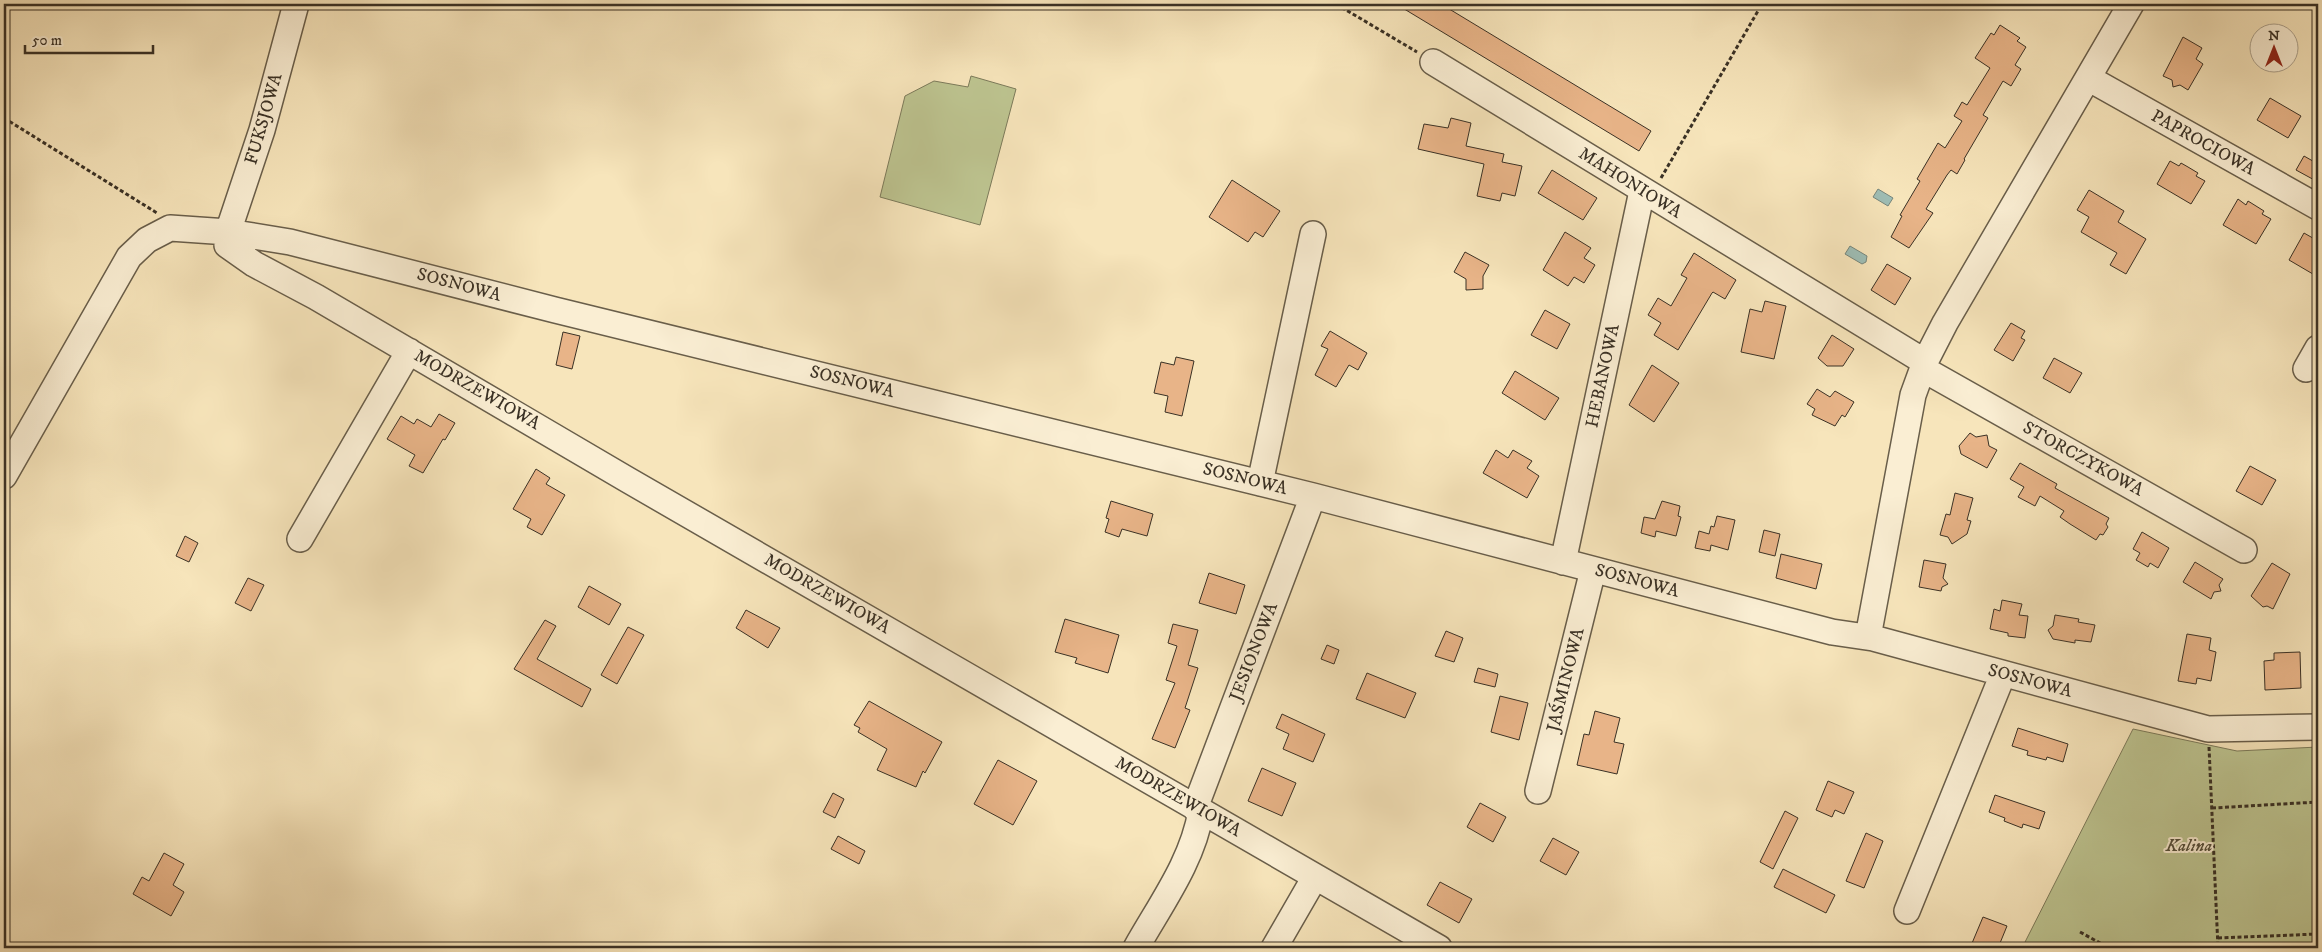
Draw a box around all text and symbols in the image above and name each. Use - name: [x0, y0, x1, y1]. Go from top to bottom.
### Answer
- scale bar: [25, 22, 152, 54]
- north arrow: [2250, 22, 2300, 72]
- text: N: [2268, 27, 2280, 45]
- text: 50 m: [32, 31, 62, 50]
- street label: FUKSJOWA: [240, 70, 288, 167]
- street label: PAPROCIOWA: [2147, 105, 2259, 181]
- street label: MAHONIOWA: [1574, 143, 1686, 224]
- street label: SOSNOWA: [415, 263, 504, 307]
- street label: HEBANOWA: [1581, 322, 1625, 430]
- street label: MODRZEWIOWA: [410, 345, 544, 435]
- street label: SOSNOWA: [808, 361, 897, 403]
- street label: STORCZYKOWA: [2019, 417, 2148, 502]
- street label: SOSNOWA: [1201, 458, 1290, 500]
- street label: MODRZEWIOWA: [760, 549, 894, 639]
- street label: SOSNOWA: [1593, 559, 1682, 603]
- street label: JESIONOWA: [1224, 599, 1283, 706]
- street label: JAŚMINOWA: [1541, 625, 1590, 736]
- street label: SOSNOWA: [1986, 659, 2075, 703]
- street label: MODRZEWIOWA: [1111, 752, 1245, 842]
- park label: Kalina: [2165, 835, 2212, 857]

